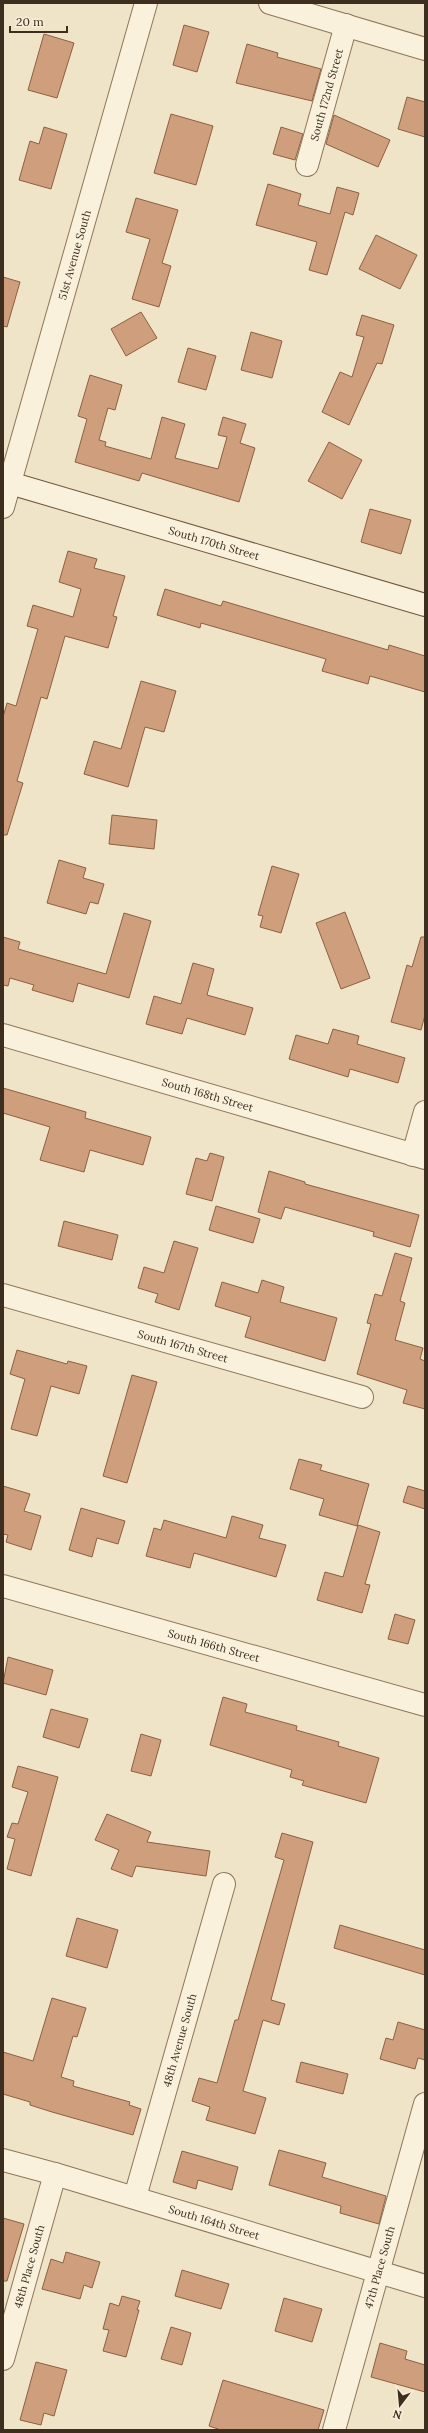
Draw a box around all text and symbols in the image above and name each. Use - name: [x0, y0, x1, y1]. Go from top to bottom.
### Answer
- scale bar: [10, 8, 67, 34]
- text: 20 m: [16, 14, 44, 29]
- street label: South 172nd Street: [307, 46, 346, 143]
- street label: 51st Avenue South: [55, 208, 94, 301]
- street label: South 170th Street: [167, 523, 262, 563]
- street label: South 168th Street: [160, 1075, 256, 1115]
- street label: South 167th Street: [136, 1327, 230, 1366]
- street label: South 166th Street: [166, 1626, 262, 1665]
- street label: 48th Avenue South: [160, 1992, 200, 2088]
- street label: South 164th Street: [167, 2202, 262, 2243]
- street label: 48th Place South: [11, 2223, 47, 2310]
- street label: 47th Place South: [361, 2224, 398, 2310]
- north arrow: [380, 2385, 420, 2425]
- text: N: [391, 2407, 403, 2423]

